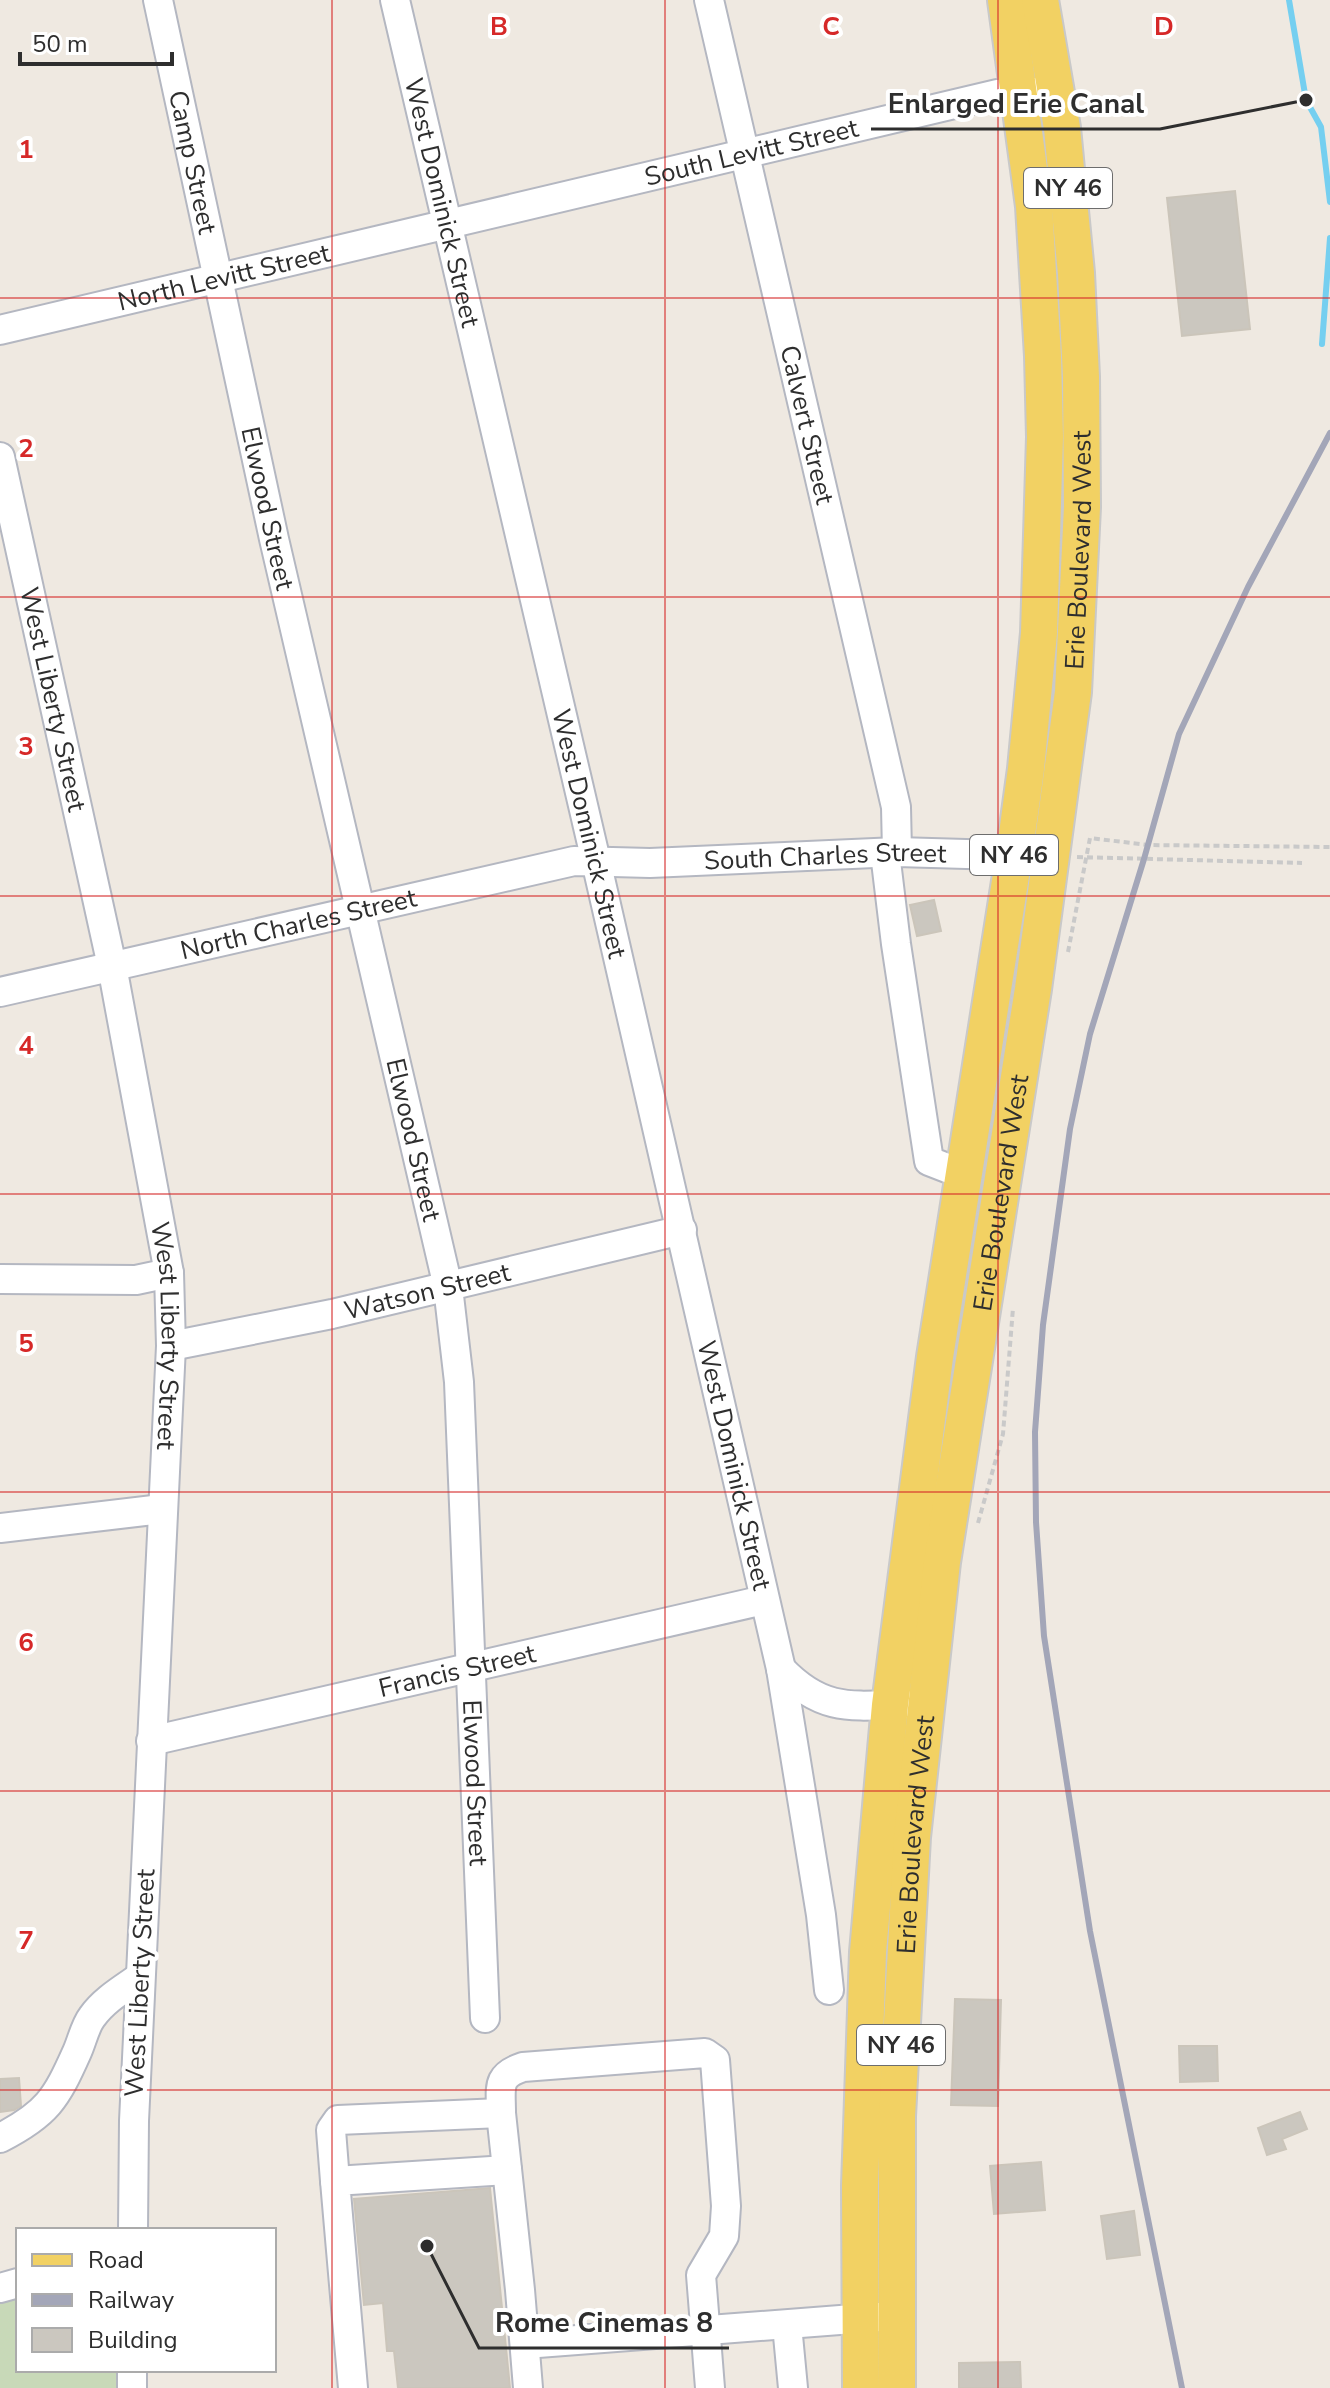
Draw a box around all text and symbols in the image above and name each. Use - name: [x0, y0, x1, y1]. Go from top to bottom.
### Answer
- text: B: [490, 9, 508, 44]
- text: C: [822, 9, 840, 44]
- text: D: [1154, 9, 1174, 44]
- scale bar: [20, 16, 172, 66]
- text: 50 m: [32, 28, 88, 60]
- street label: West Dominick Street: [396, 75, 488, 331]
- callout: Enlarged Erie Canal: [871, 77, 1160, 129]
- text: Enlarged Erie Canal: [888, 85, 1144, 123]
- street label: Camp Street: [160, 87, 226, 238]
- street label: South Levitt Street: [641, 110, 862, 194]
- text: 1: [18, 132, 34, 167]
- road number: NY 46: [1024, 168, 1112, 208]
- street label: North Levitt Street: [114, 235, 334, 319]
- street label: Calvert Street: [772, 342, 843, 509]
- street label: Elwood Street: [233, 424, 303, 594]
- street label: Erie Boulevard West: [1057, 429, 1100, 670]
- text: 2: [18, 431, 34, 466]
- street label: West Liberty Street: [12, 584, 95, 816]
- street label: West Dominick Street: [544, 706, 635, 963]
- text: 3: [18, 729, 34, 764]
- street label: South Charles Street: [703, 834, 948, 878]
- road number: NY 46: [970, 835, 1058, 875]
- street label: North Charles Street: [177, 880, 421, 968]
- text: 4: [18, 1028, 34, 1063]
- street label: Elwood Street: [378, 1055, 450, 1225]
- street label: Erie Boulevard West: [965, 1071, 1037, 1314]
- street label: West Liberty Street: [142, 1219, 189, 1451]
- street label: Watson Street: [341, 1254, 515, 1328]
- text: 5: [18, 1326, 34, 1361]
- street label: West Dominick Street: [689, 1337, 780, 1594]
- text: 6: [18, 1625, 34, 1660]
- street label: Francis Street: [375, 1635, 540, 1706]
- street label: Elwood Street: [455, 1699, 496, 1867]
- street label: Erie Boulevard West: [888, 1713, 943, 1955]
- street label: West Liberty Street: [117, 1867, 164, 2098]
- text: 7: [18, 1923, 34, 1958]
- road number: NY 46: [857, 2025, 945, 2065]
- legend: [16, 2228, 276, 2372]
- text: Road: [88, 2244, 144, 2276]
- text: Railway: [88, 2284, 175, 2316]
- callout: Rome Cinemas 8: [479, 2296, 729, 2348]
- text: Rome Cinemas 8: [495, 2304, 713, 2342]
- text: Building: [88, 2324, 178, 2356]

